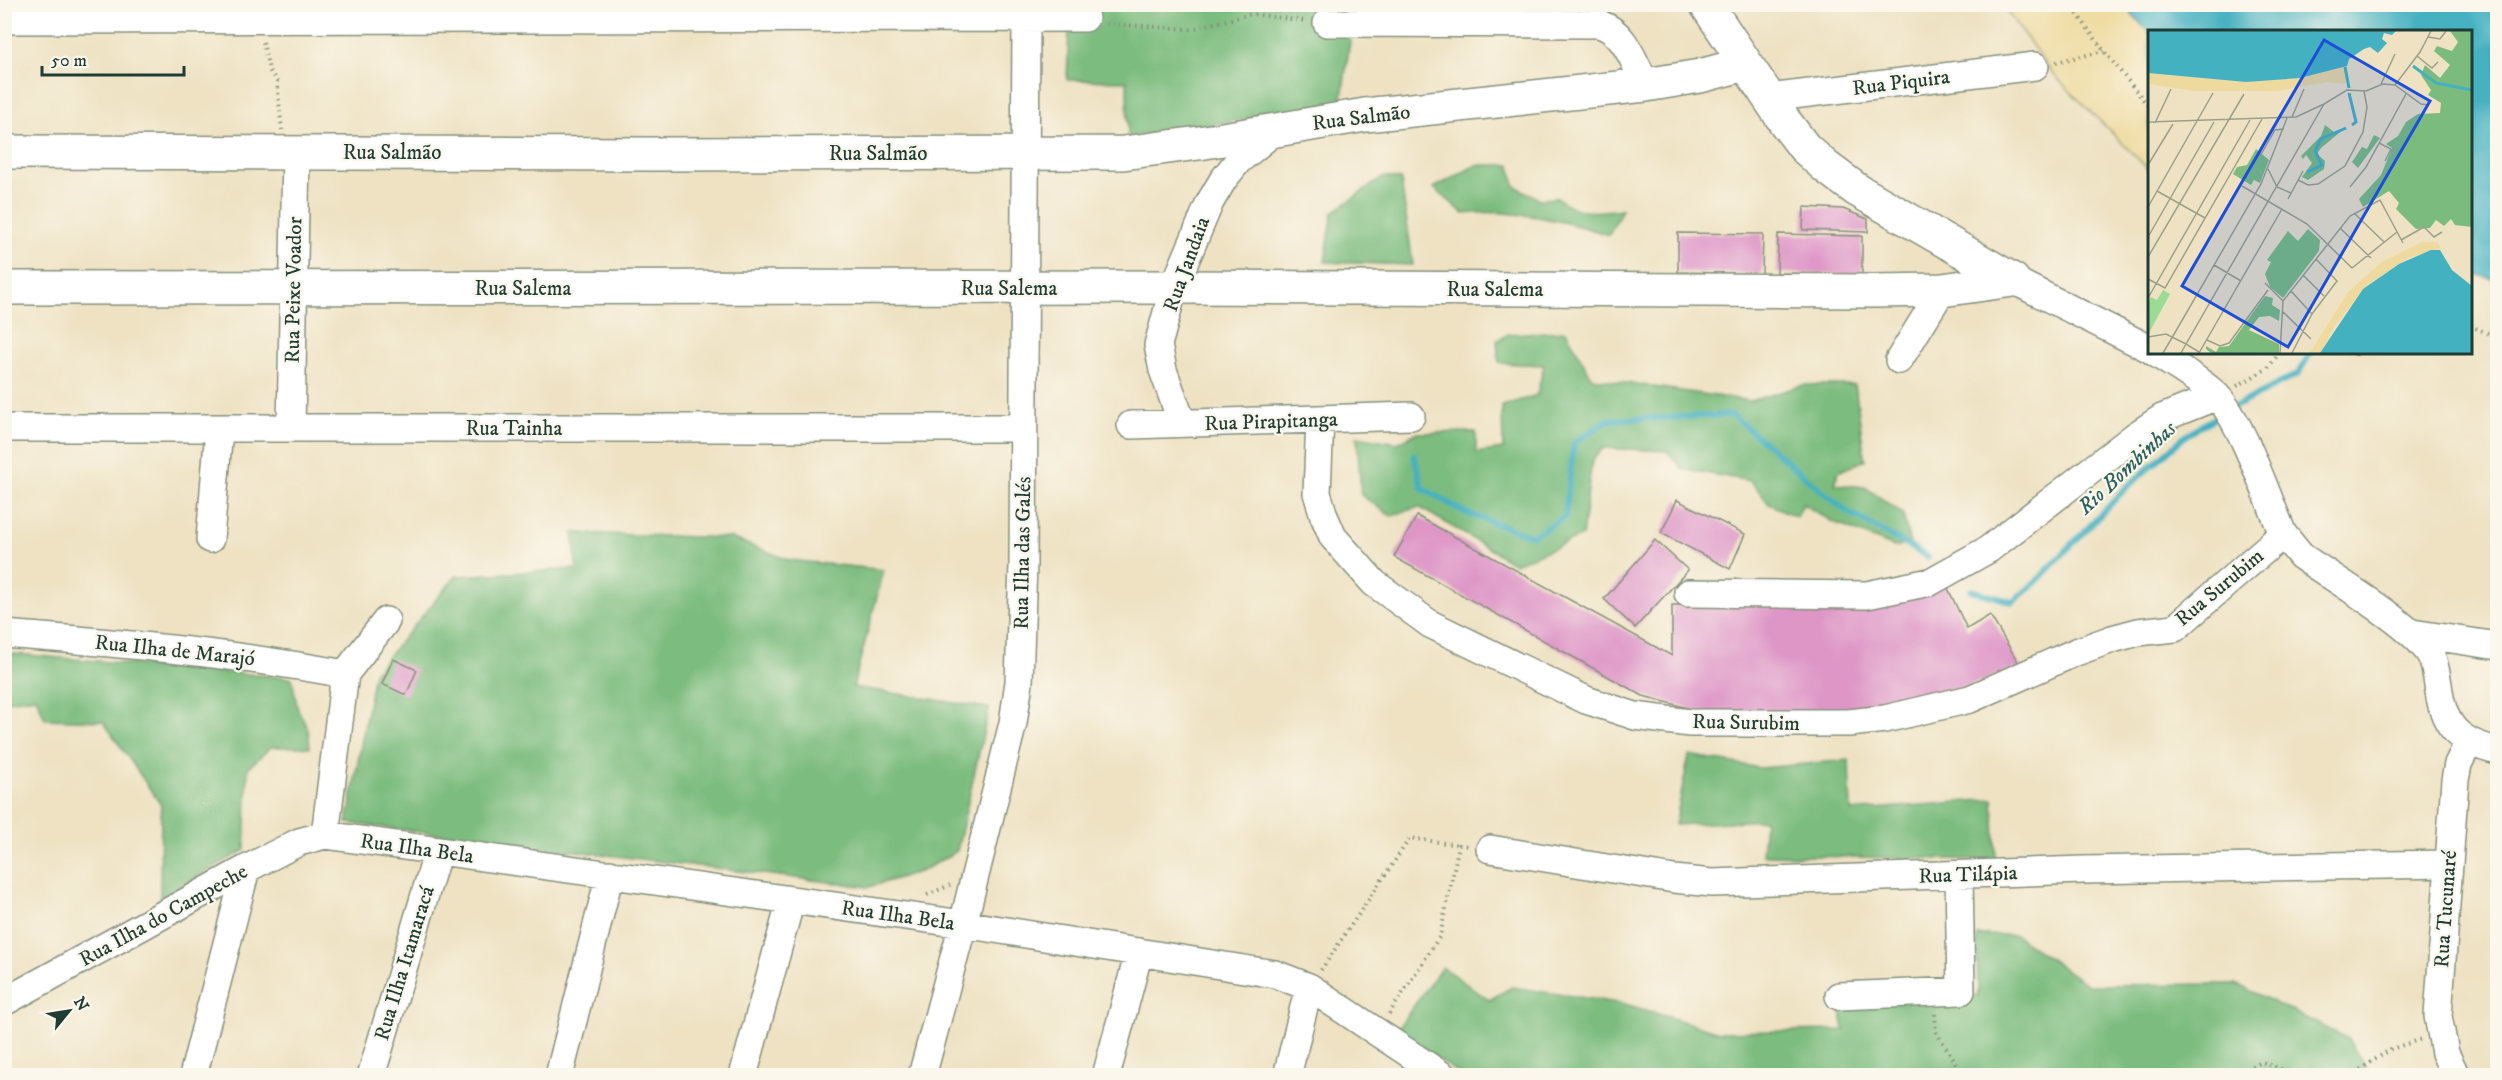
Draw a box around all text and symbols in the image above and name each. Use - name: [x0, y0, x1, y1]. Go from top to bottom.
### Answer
- inset map: [2148, 30, 2472, 354]
- scale bar: [42, 39, 184, 77]
- text: 50 m: [51, 50, 87, 72]
- street label: Rua Piquira: [1851, 64, 1951, 102]
- street label: Rua Salmão: [1311, 99, 1412, 137]
- street label: Rua Salmão: [343, 140, 441, 166]
- street label: Rua Salmão: [829, 141, 927, 167]
- street label: Rua Jandaia: [1158, 213, 1216, 315]
- street label: Rua Peixe Voador: [280, 216, 308, 364]
- street label: Rua Salema: [474, 276, 572, 302]
- street label: Rua Salema: [960, 276, 1058, 302]
- street label: Rua Salema: [1446, 277, 1544, 303]
- street label: Rua Pirapitanga: [1204, 407, 1338, 437]
- water label: Rio Bombinhas: [2071, 415, 2183, 521]
- street label: Rua Tainha: [466, 416, 562, 442]
- street label: Rua Ilha das Galés: [1009, 476, 1037, 630]
- street label: Rua Surubim: [2170, 543, 2269, 632]
- street label: Rua Ilha de Marajó: [94, 630, 256, 672]
- street label: Rua Surubim: [1692, 709, 1800, 737]
- street label: Rua Ilha Bela: [359, 828, 475, 870]
- street label: Rua Tucunaré: [2429, 849, 2463, 969]
- street label: Rua Ilha do Campeche: [75, 859, 253, 973]
- street label: Rua Tilápia: [1918, 860, 2018, 890]
- street label: Rua Ilha Itamaracá: [369, 883, 441, 1044]
- street label: Rua Ilha Bela: [840, 895, 956, 937]
- north arrow: [39, 981, 99, 1041]
- text: N: [69, 993, 93, 1015]

